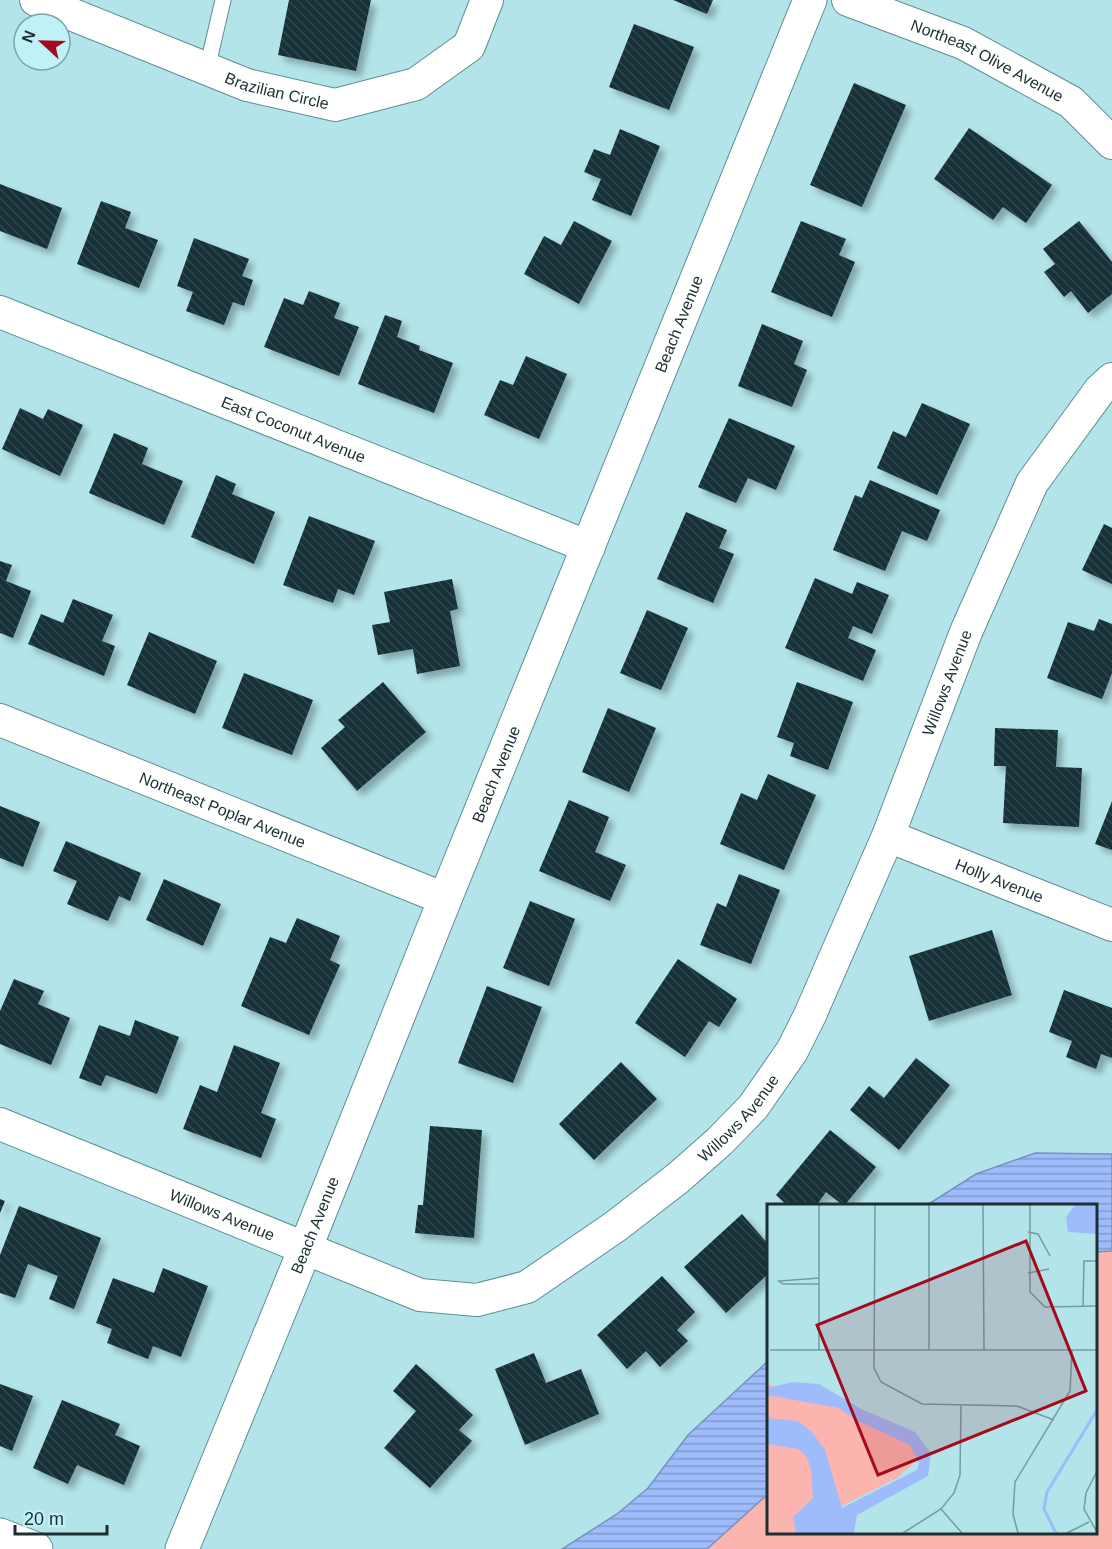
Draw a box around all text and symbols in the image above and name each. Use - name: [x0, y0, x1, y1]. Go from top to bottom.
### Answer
- north arrow: [12, 12, 72, 72]
- street label: Northeast Olive Avenue: [909, 16, 1066, 105]
- text: N: [19, 28, 39, 45]
- street label: Brazilian Circle: [223, 69, 331, 112]
- street label: Beach Avenue: [651, 273, 706, 375]
- street label: East Coconut Avenue: [219, 393, 368, 466]
- street label: Willows Avenue: [919, 627, 975, 738]
- street label: Beach Avenue: [468, 723, 523, 825]
- street label: Northeast Poplar Avenue: [137, 769, 308, 851]
- street label: Holly Avenue: [953, 855, 1046, 905]
- street label: Willows Avenue: [694, 1071, 782, 1165]
- street label: Beach Avenue: [287, 1174, 342, 1276]
- street label: Willows Avenue: [167, 1186, 277, 1243]
- inset map: [767, 1204, 1097, 1534]
- scale bar: [15, 1498, 106, 1536]
- text: 20 m: [24, 1509, 64, 1529]

